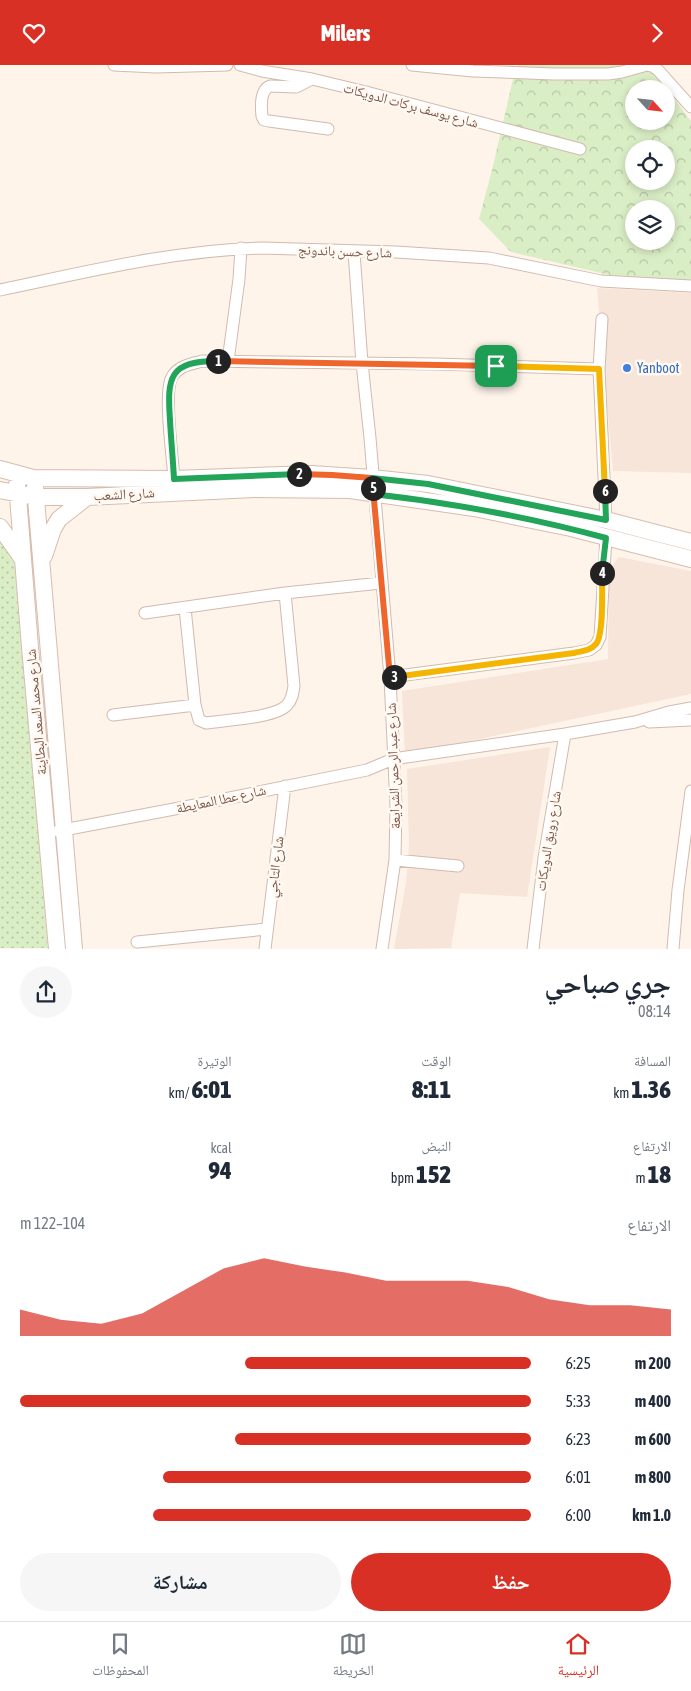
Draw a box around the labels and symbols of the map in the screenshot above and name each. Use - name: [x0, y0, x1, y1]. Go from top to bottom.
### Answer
- street label: شارع يوسف بركات الدويكات: [341, 79, 480, 133]
- north arrow: [625, 80, 675, 130]
- street label: شارع حسن باندونج: [297, 241, 392, 263]
- pin: [475, 345, 517, 387]
- pin: 1: [206, 349, 230, 373]
- place label: Yanboot: [637, 360, 680, 376]
- marker: Yanboot: [621, 362, 633, 374]
- pin: 2: [286, 461, 312, 487]
- pin: 5: [360, 475, 386, 501]
- pin: 6: [592, 479, 618, 503]
- street label: شارع الشعب: [93, 484, 155, 506]
- pin: 4: [590, 561, 614, 585]
- street label: شارع محمد السعد البطاينة: [23, 648, 51, 776]
- pin: 3: [382, 665, 406, 689]
- street label: شارع عبد الرحمن الشرايعة: [383, 702, 405, 829]
- street label: شارع عطا المعايطة: [175, 782, 268, 818]
- street label: شارع رويق الدويكات: [532, 790, 566, 893]
- street label: شارع التاجي: [263, 835, 290, 899]

